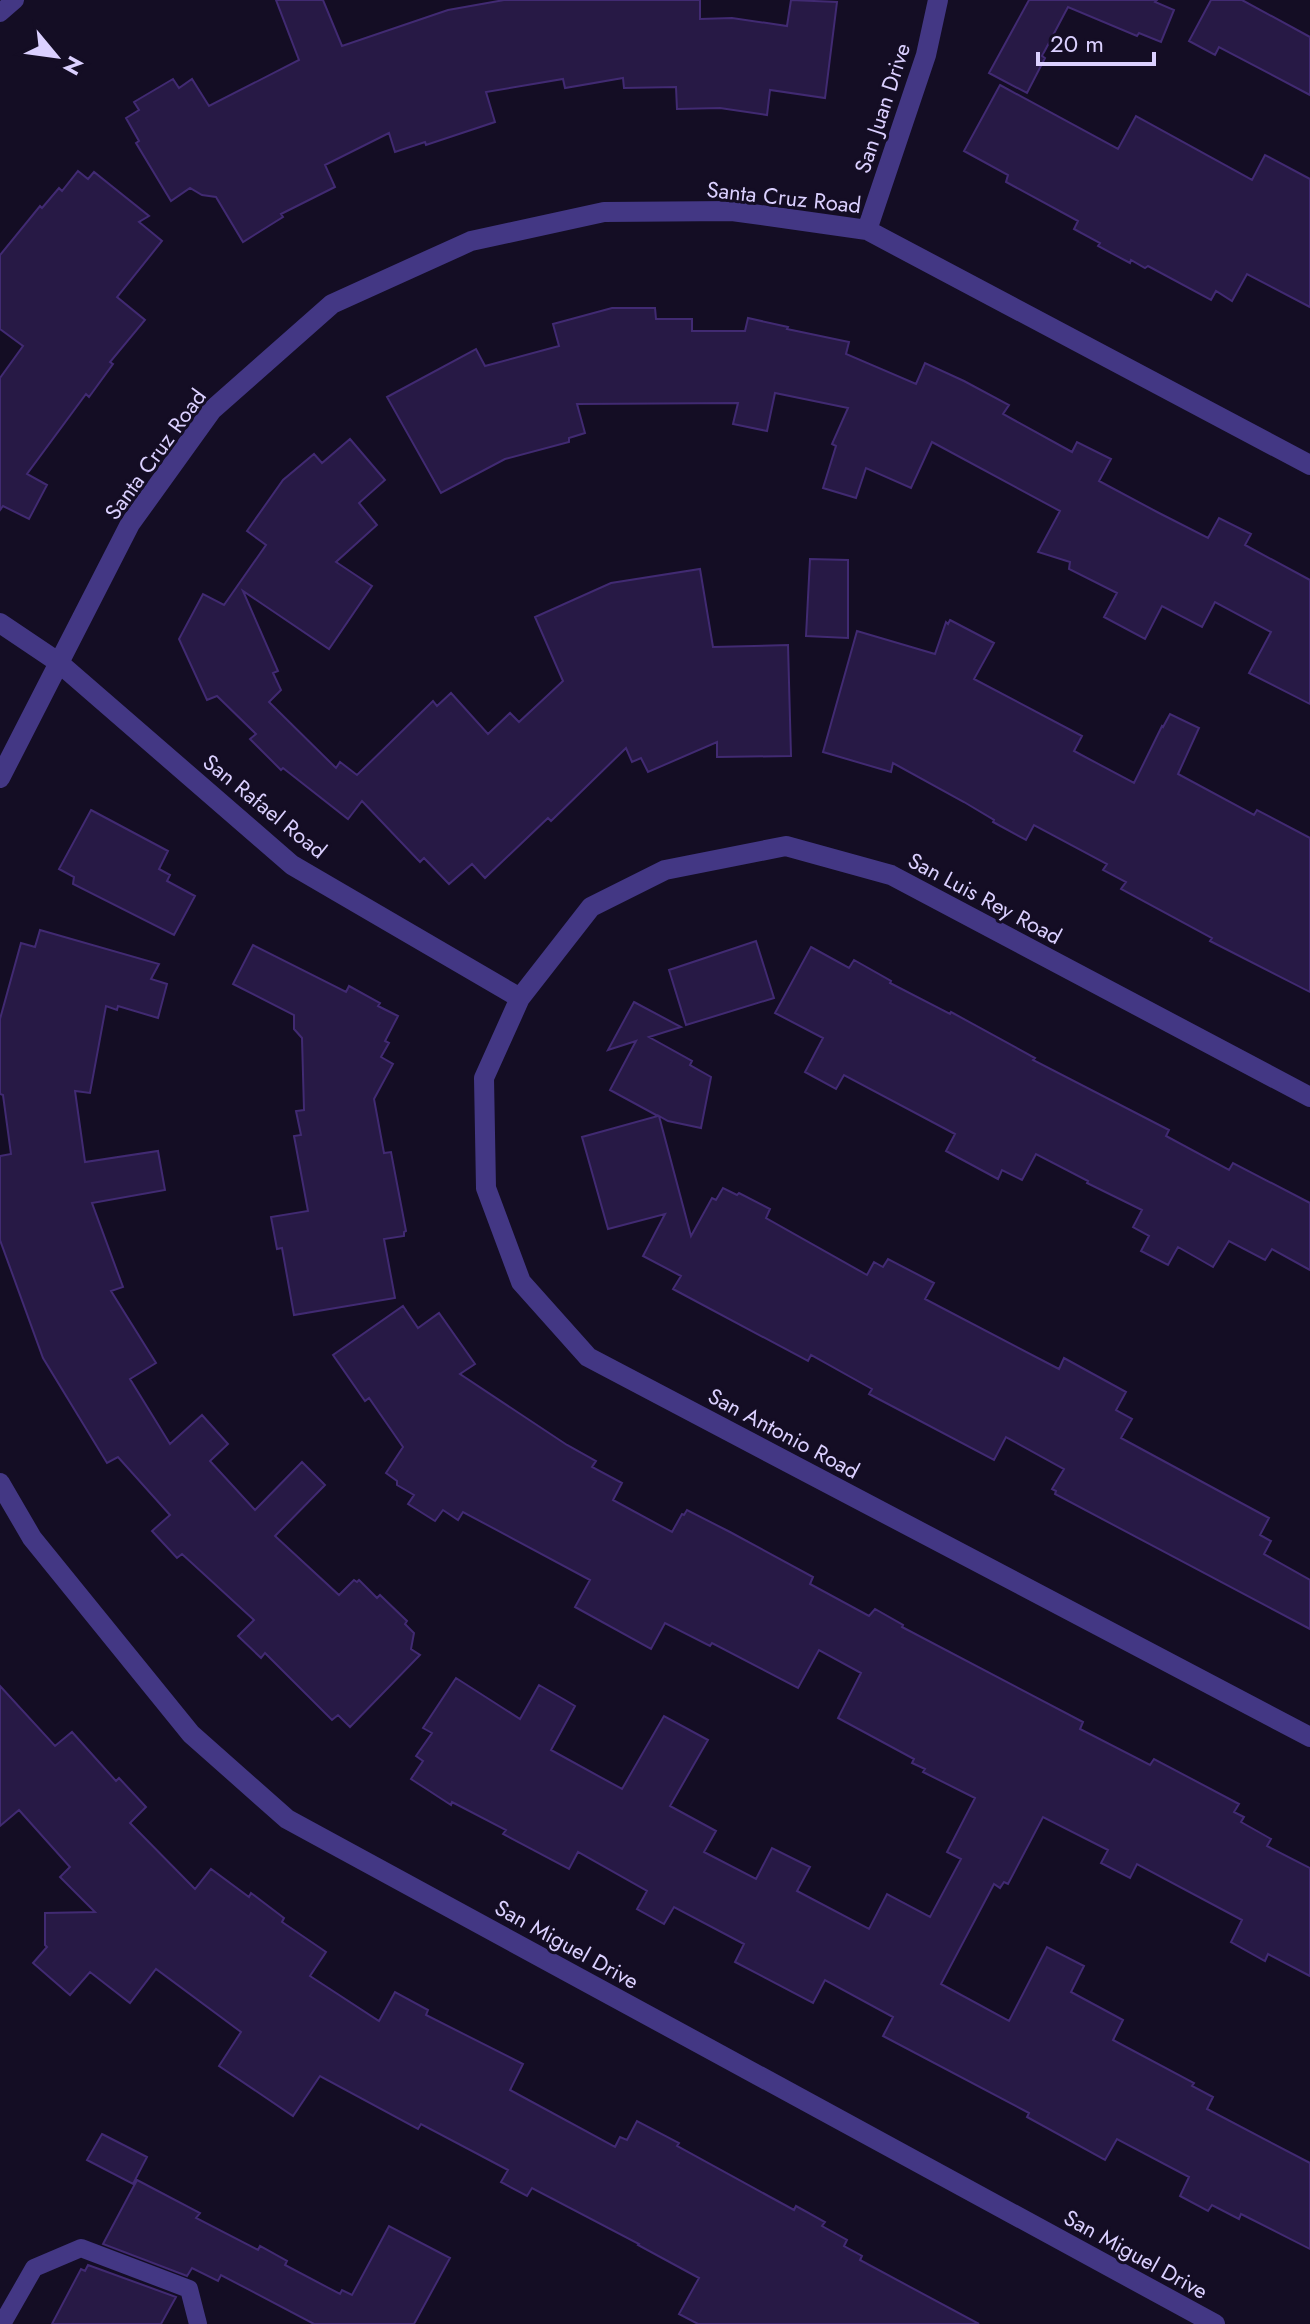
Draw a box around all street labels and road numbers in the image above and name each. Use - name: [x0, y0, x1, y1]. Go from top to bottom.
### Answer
- street label: San Juan Drive: [846, 39, 918, 177]
- street label: Santa Cruz Road: [705, 173, 863, 221]
- street label: Santa Cruz Road: [97, 382, 213, 526]
- street label: San Rafael Road: [196, 746, 334, 866]
- street label: San Luis Rey Road: [902, 844, 1068, 952]
- street label: San Antonio Road: [703, 1380, 865, 1486]
- street label: San Miguel Drive: [489, 1891, 645, 1997]
- street label: San Miguel Drive: [1058, 2201, 1214, 2307]

